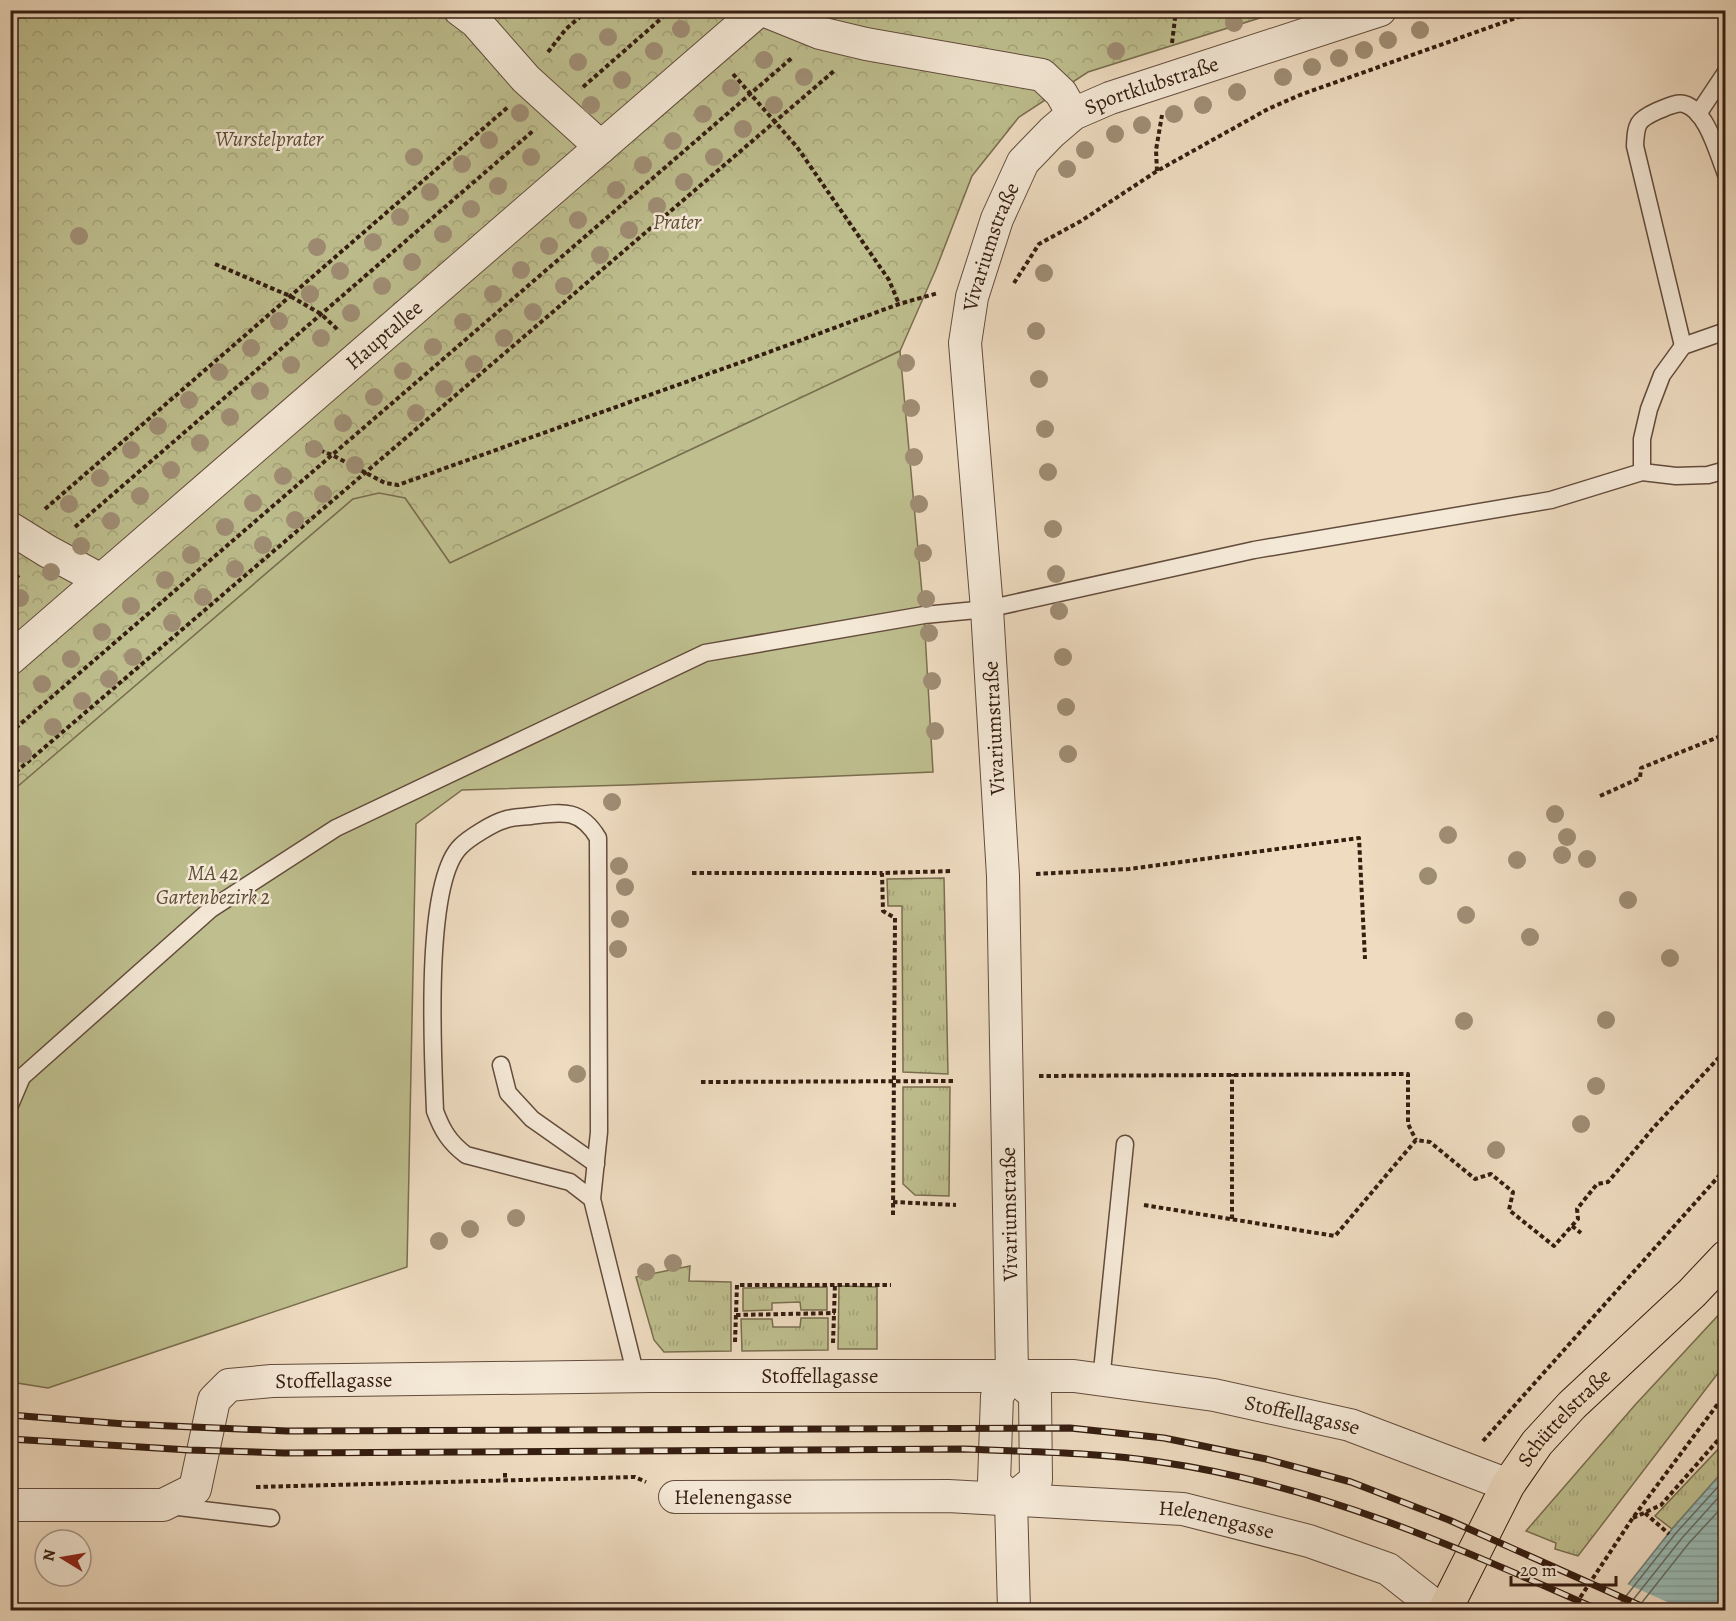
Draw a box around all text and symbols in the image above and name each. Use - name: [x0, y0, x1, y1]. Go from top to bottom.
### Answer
- street label: Sportklubstraße: [1080, 50, 1222, 121]
- park label: Wurstelprater: [215, 125, 324, 153]
- street label: Vivariumstraße: [956, 178, 1026, 314]
- park label: Prater: [653, 208, 702, 236]
- street label: Hauptallee: [340, 294, 429, 376]
- street label: Vivariumstraße: [977, 660, 1012, 797]
- park label: MA 42 Gartenbezirk 2: [156, 859, 270, 911]
- street label: Vivariumstraße: [994, 1147, 1024, 1282]
- street label: Stoffellagasse: [761, 1362, 878, 1390]
- street label: Schüttelstraße: [1511, 1362, 1617, 1472]
- street label: Stoffellagasse: [275, 1365, 393, 1395]
- street label: Stoffellagasse: [1242, 1388, 1364, 1442]
- street label: Helenengasse: [674, 1483, 792, 1511]
- street label: Helenengasse: [1158, 1494, 1277, 1546]
- north arrow: [33, 1528, 93, 1588]
- text: N: [37, 1547, 61, 1563]
- scale bar: [1511, 1549, 1616, 1587]
- text: 20 m: [1520, 1558, 1557, 1582]

